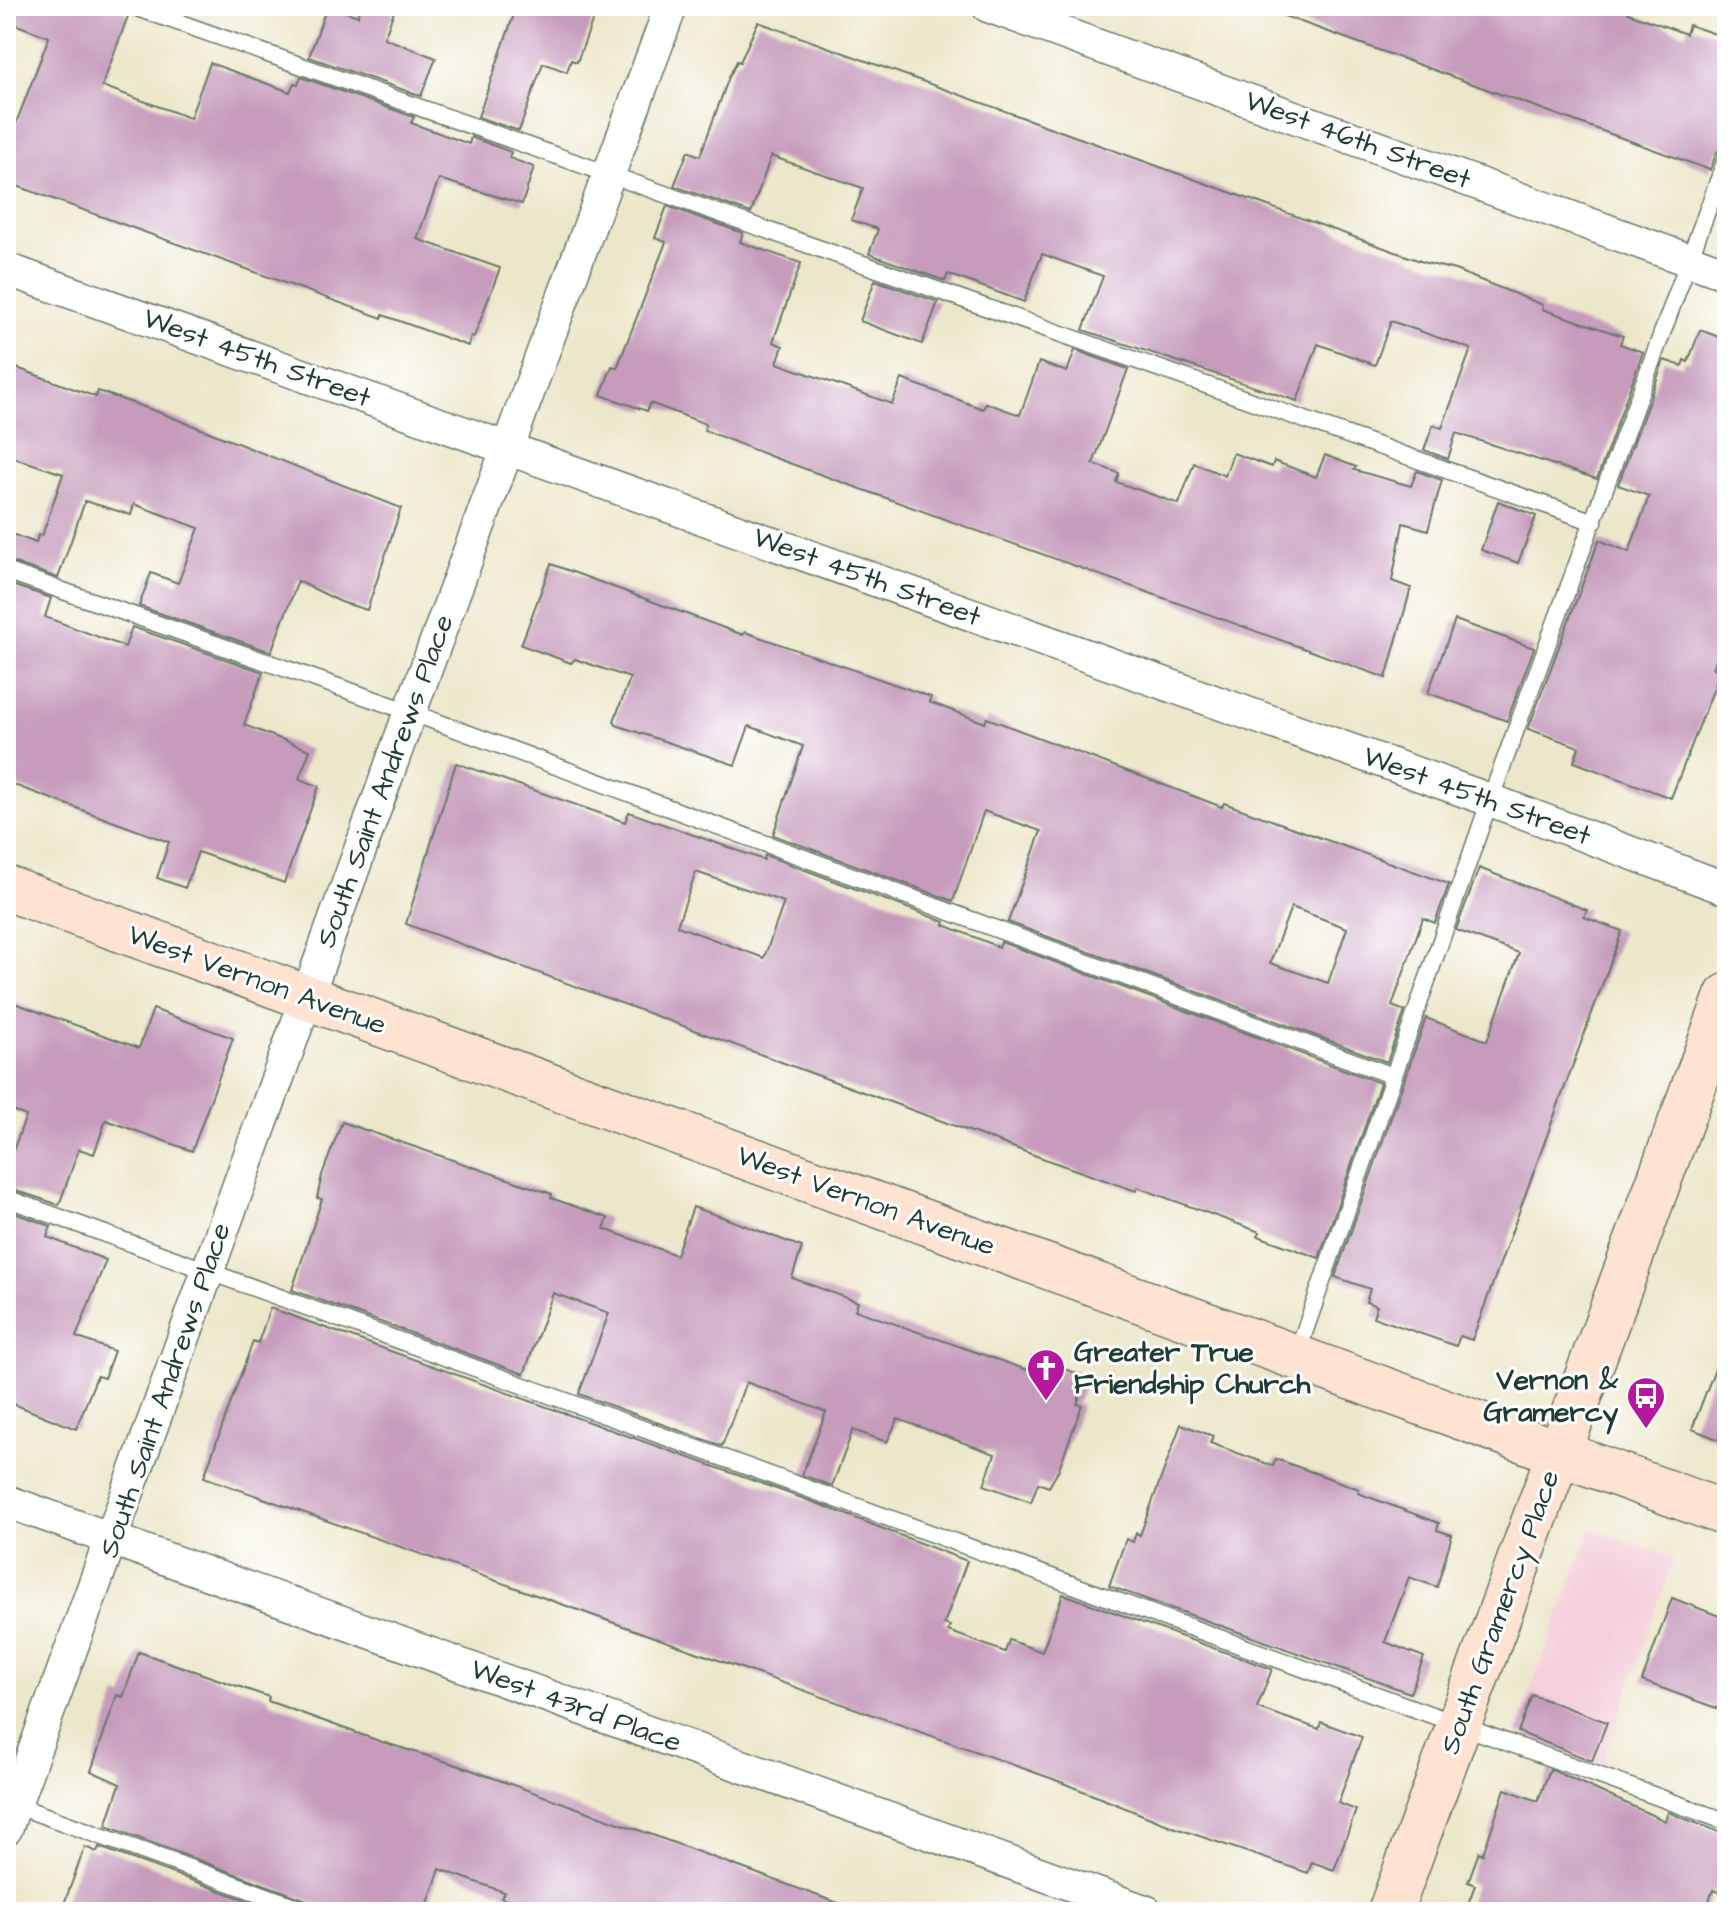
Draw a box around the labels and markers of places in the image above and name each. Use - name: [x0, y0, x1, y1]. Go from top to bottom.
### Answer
- place label: Greater True Friendship Church: [1074, 1333, 1312, 1405]
- church icon: Greater True Friendship Church: [1025, 1347, 1067, 1402]
- place label: Vernon & Gramercy: [1483, 1361, 1619, 1435]
- bus stop icon: Vernon & Gramercy: [1625, 1375, 1667, 1430]

